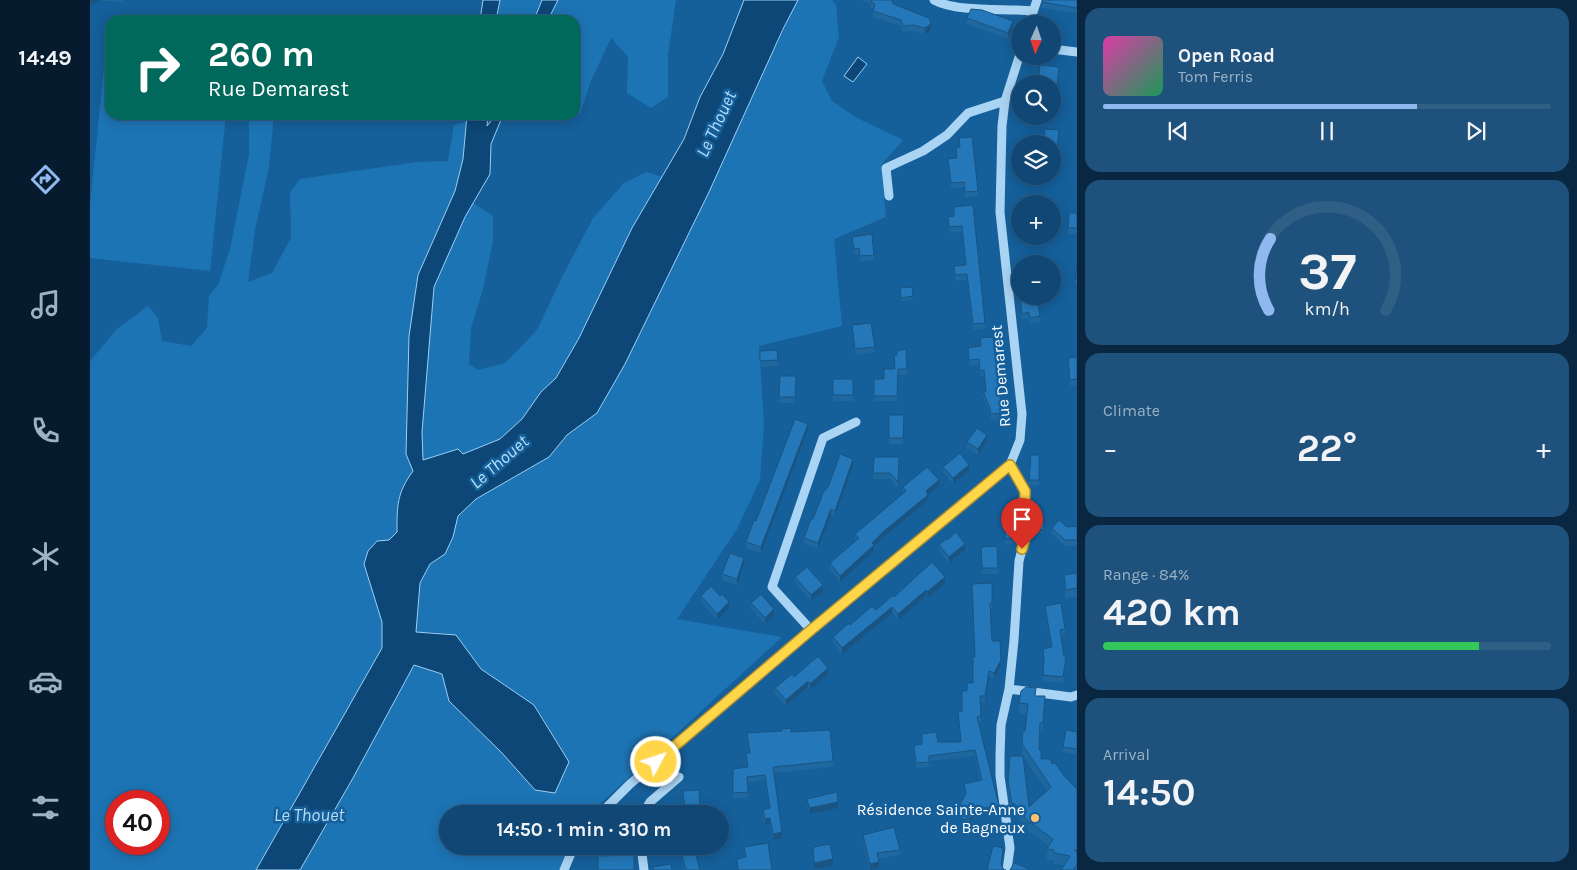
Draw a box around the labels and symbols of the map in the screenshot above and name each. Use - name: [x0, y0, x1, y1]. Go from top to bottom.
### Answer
- north arrow: [1011, 15, 1061, 65]
- water label: Le Thouet: [691, 86, 741, 161]
- street label: Rue Demarest: [987, 324, 1014, 428]
- water label: Le Thouet: [465, 430, 534, 494]
- pin: [1001, 498, 1043, 549]
- position arrow: [629, 735, 681, 787]
- speed limit sign: 40: [105, 790, 170, 855]
- place label: Résidence Sainte-Anne de Bagneux: [857, 800, 1025, 837]
- water label: Le Thouet: [274, 804, 345, 826]
- marker: Résidence Sainte-Anne de Bagneux: [1029, 812, 1041, 824]

